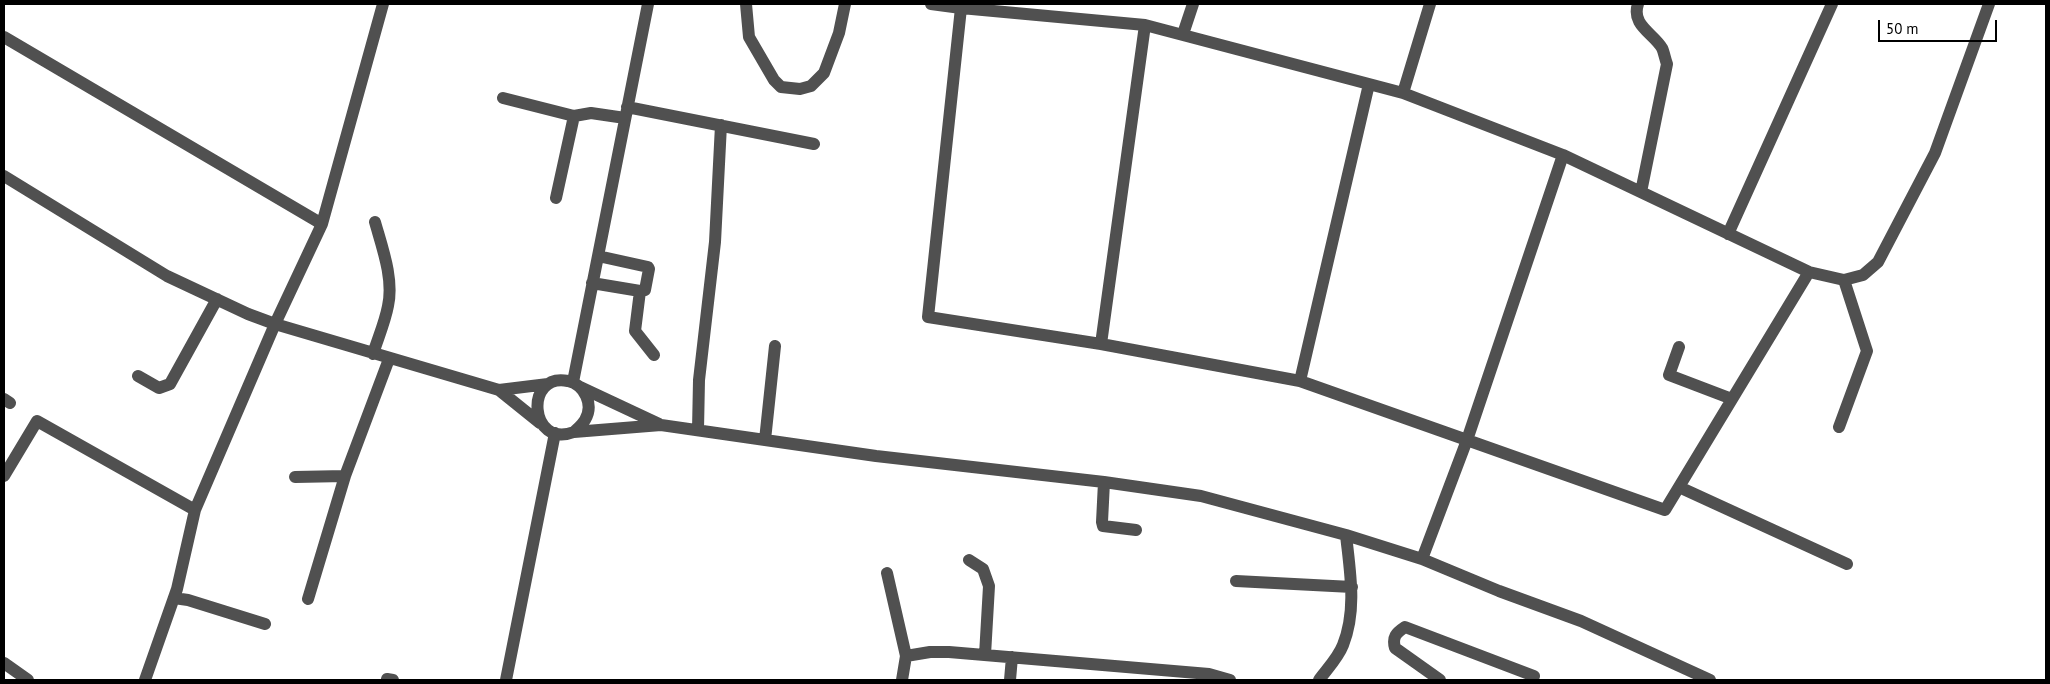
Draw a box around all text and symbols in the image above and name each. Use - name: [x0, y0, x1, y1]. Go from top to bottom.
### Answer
- scale bar: [1880, 10, 1999, 42]
- text: 50 m: [1886, 19, 1919, 38]

